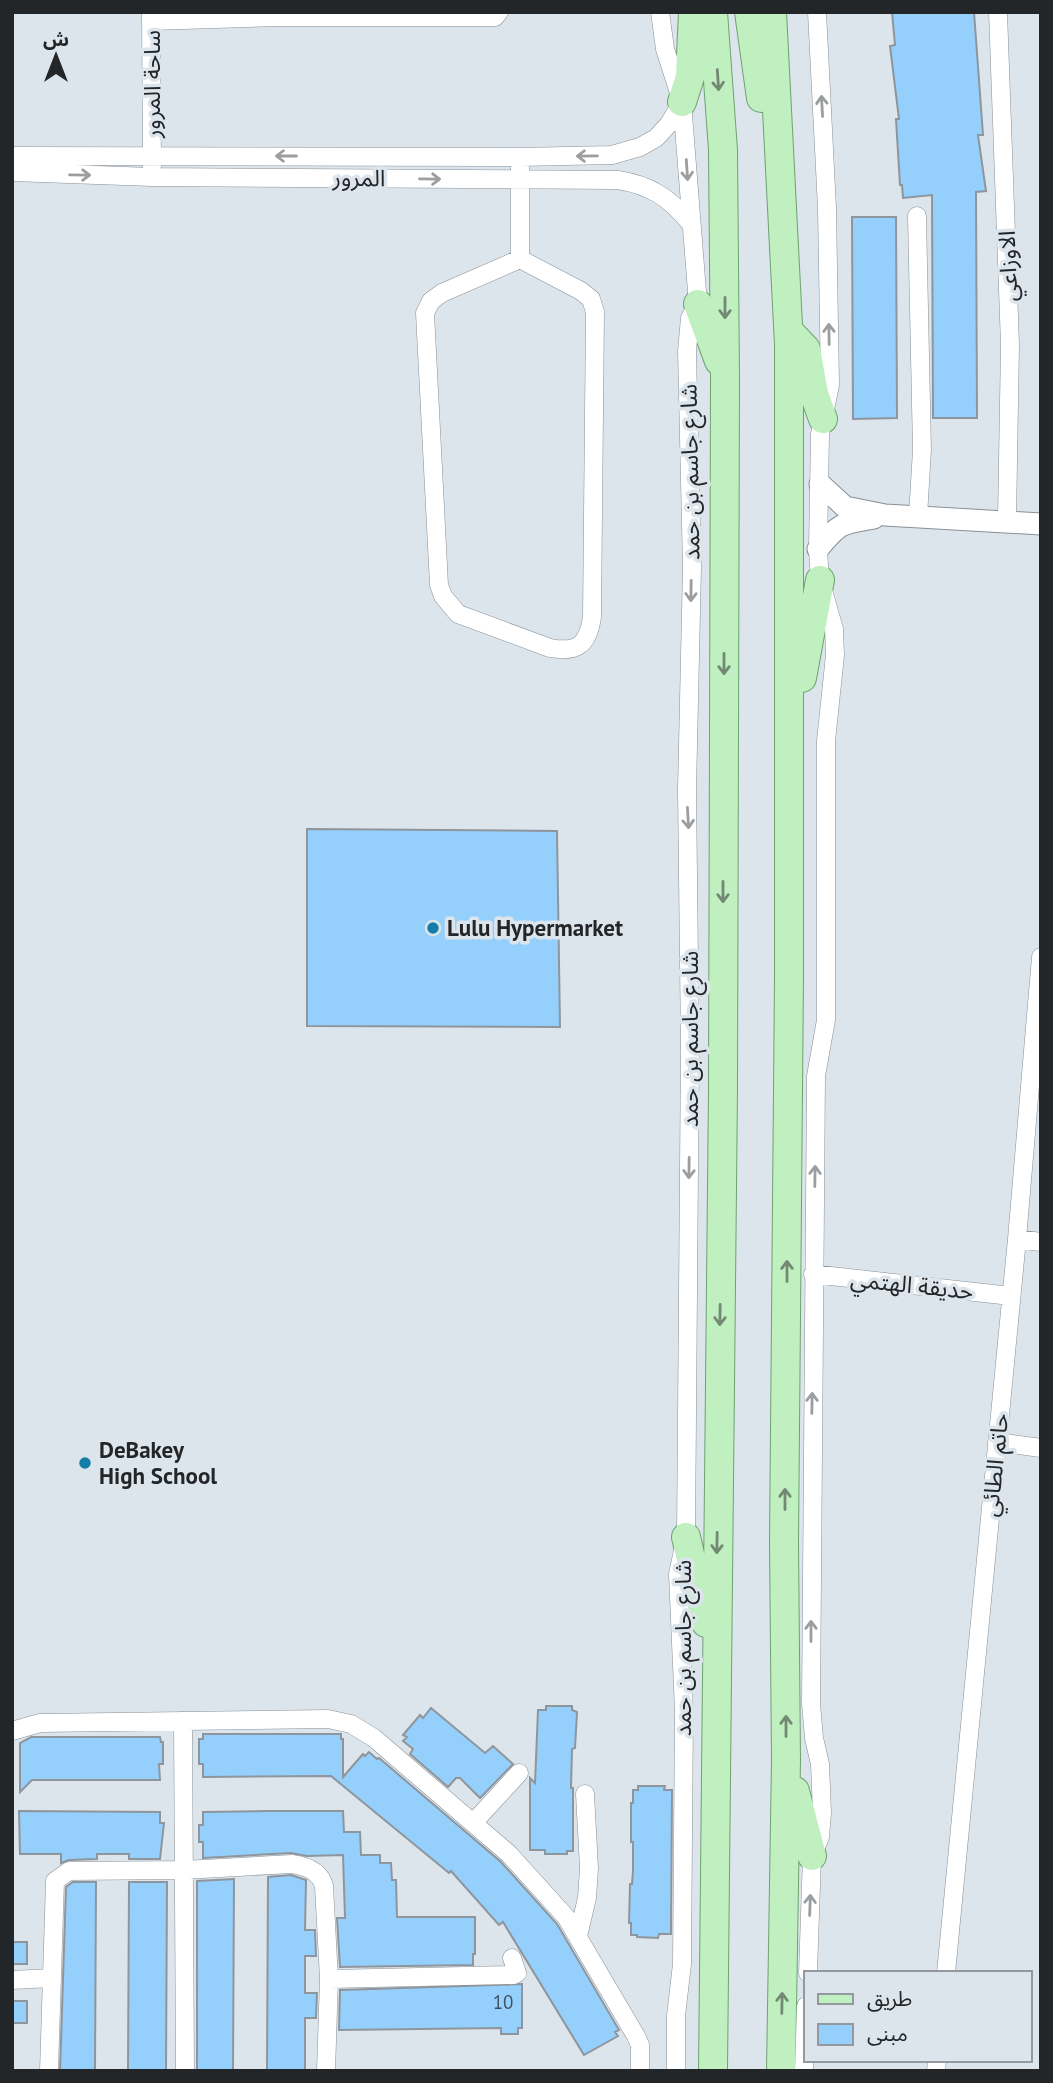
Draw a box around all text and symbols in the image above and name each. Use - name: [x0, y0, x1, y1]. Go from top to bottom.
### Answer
- north arrow: [21, 21, 91, 91]
- text: ش: [43, 27, 69, 51]
- street label: ساحة المرور: [137, 30, 166, 139]
- one-way arrow: [712, 68, 725, 91]
- one-way arrow: [816, 95, 829, 118]
- one-way arrow: [275, 149, 298, 163]
- one-way arrow: [576, 149, 599, 162]
- one-way arrow: [681, 158, 694, 180]
- street label: المرور: [331, 163, 386, 192]
- one-way arrow: [69, 168, 92, 182]
- one-way arrow: [419, 172, 442, 185]
- street label: الاوزاعي: [992, 230, 1027, 302]
- one-way arrow: [718, 296, 732, 319]
- one-way arrow: [822, 322, 836, 345]
- street label: شارع جاسم بن حمد: [673, 383, 709, 561]
- one-way arrow: [684, 579, 698, 602]
- one-way arrow: [717, 652, 731, 675]
- one-way arrow: [681, 806, 694, 829]
- one-way arrow: [716, 880, 730, 903]
- place label: Lulu Hypermarket: [447, 913, 623, 942]
- marker: Lulu Hypermarket: [425, 920, 441, 936]
- street label: شارع جاسم بن حمد: [675, 951, 707, 1127]
- one-way arrow: [682, 1156, 696, 1179]
- one-way arrow: [808, 1165, 822, 1188]
- one-way arrow: [780, 1260, 793, 1283]
- street label: حديقة الهتمي: [849, 1264, 975, 1309]
- one-way arrow: [713, 1303, 727, 1326]
- one-way arrow: [805, 1392, 819, 1415]
- street label: حاتم الطائي: [975, 1412, 1018, 1518]
- place label: DeBakey High School: [99, 1435, 217, 1490]
- marker: DeBakey High School: [77, 1455, 93, 1471]
- one-way arrow: [778, 1487, 792, 1510]
- one-way arrow: [710, 1531, 724, 1554]
- street label: شارع جاسم بن حمد: [668, 1560, 700, 1736]
- one-way arrow: [804, 1620, 818, 1643]
- one-way arrow: [779, 1715, 793, 1738]
- one-way arrow: [804, 1893, 817, 1916]
- legend: [804, 1971, 1032, 2062]
- text: طريق: [867, 1985, 912, 2012]
- house number: 10: [493, 1990, 513, 2014]
- one-way arrow: [775, 1991, 789, 2014]
- text: مبنى: [867, 2020, 908, 2047]

